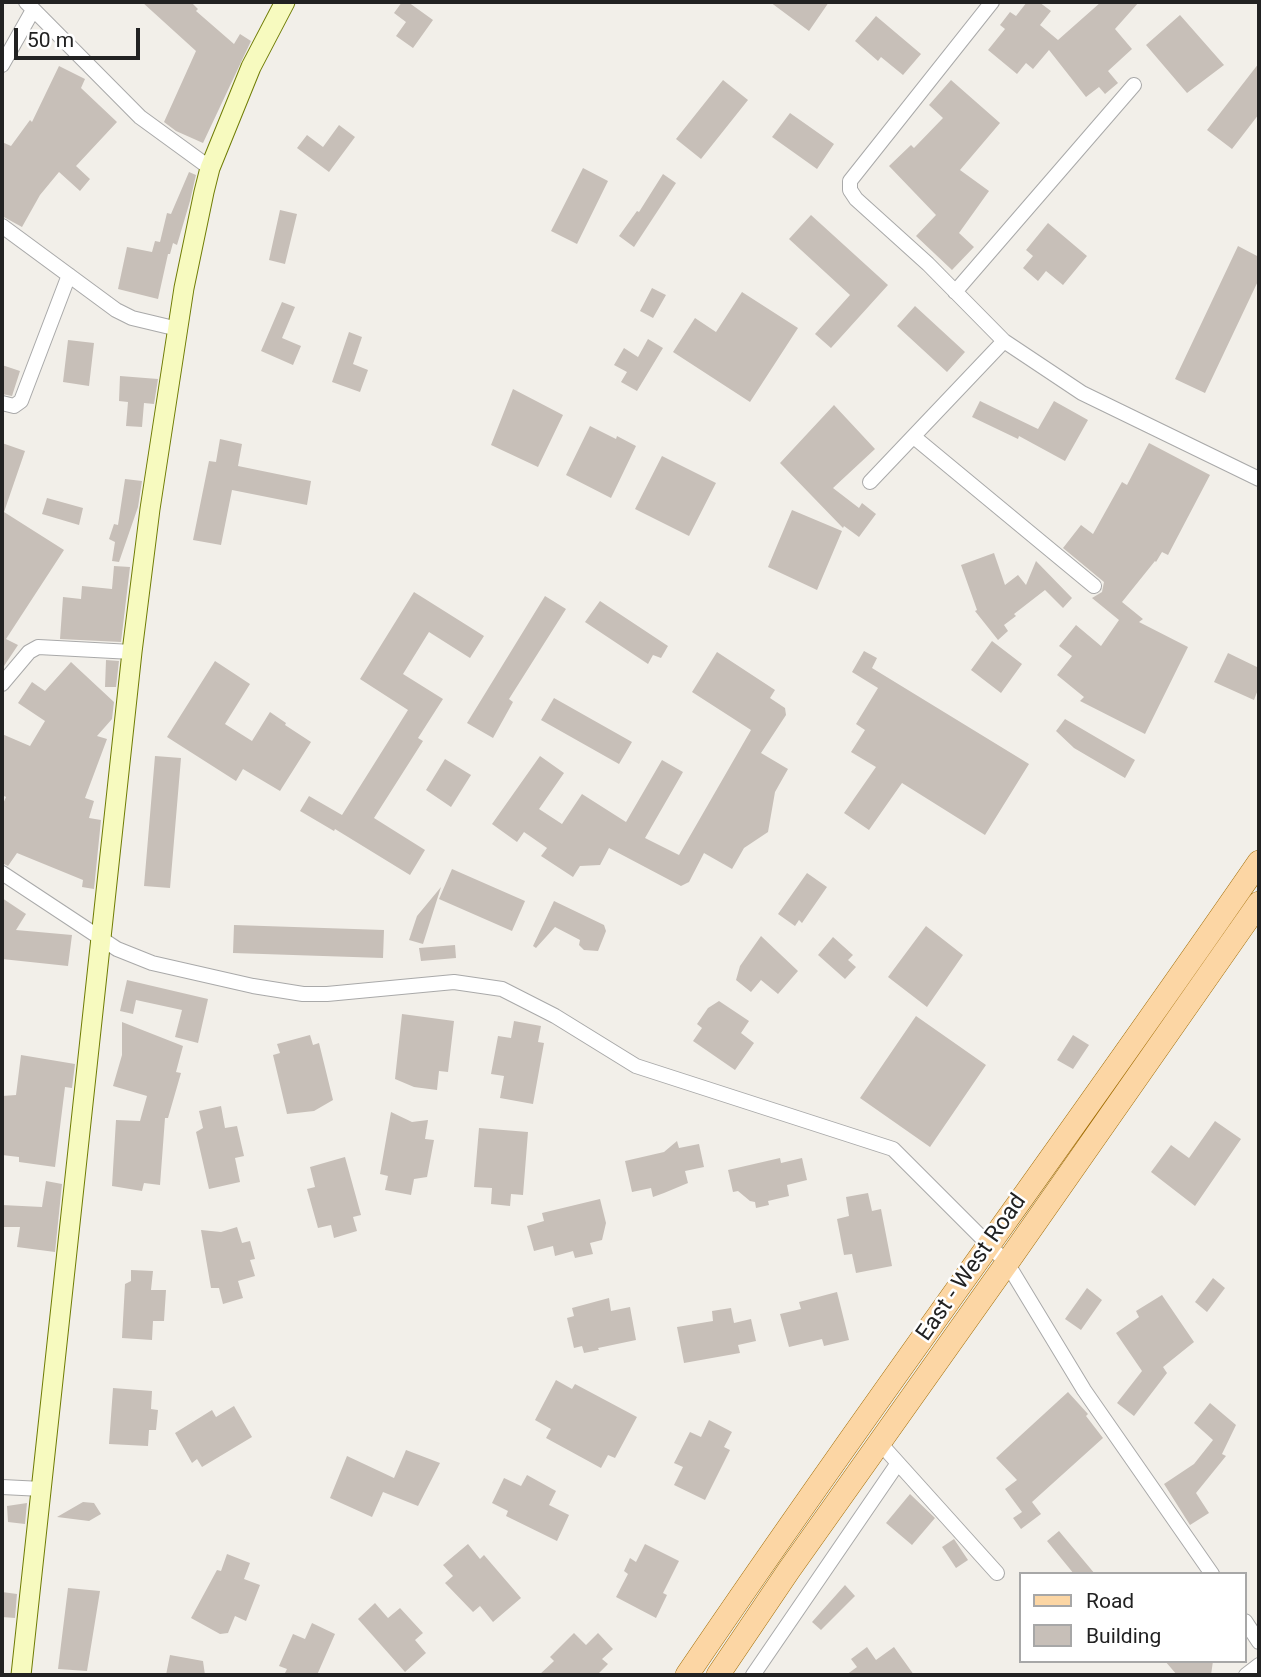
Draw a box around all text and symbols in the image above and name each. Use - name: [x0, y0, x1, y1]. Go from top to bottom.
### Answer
- scale bar: [18, 14, 144, 58]
- text: 50 m: [27, 28, 74, 52]
- street label: East - West Road: [911, 1189, 1033, 1347]
- legend: [1020, 1572, 1247, 1663]
- text: Road: [1086, 1589, 1134, 1613]
- text: Building: [1086, 1624, 1161, 1648]

